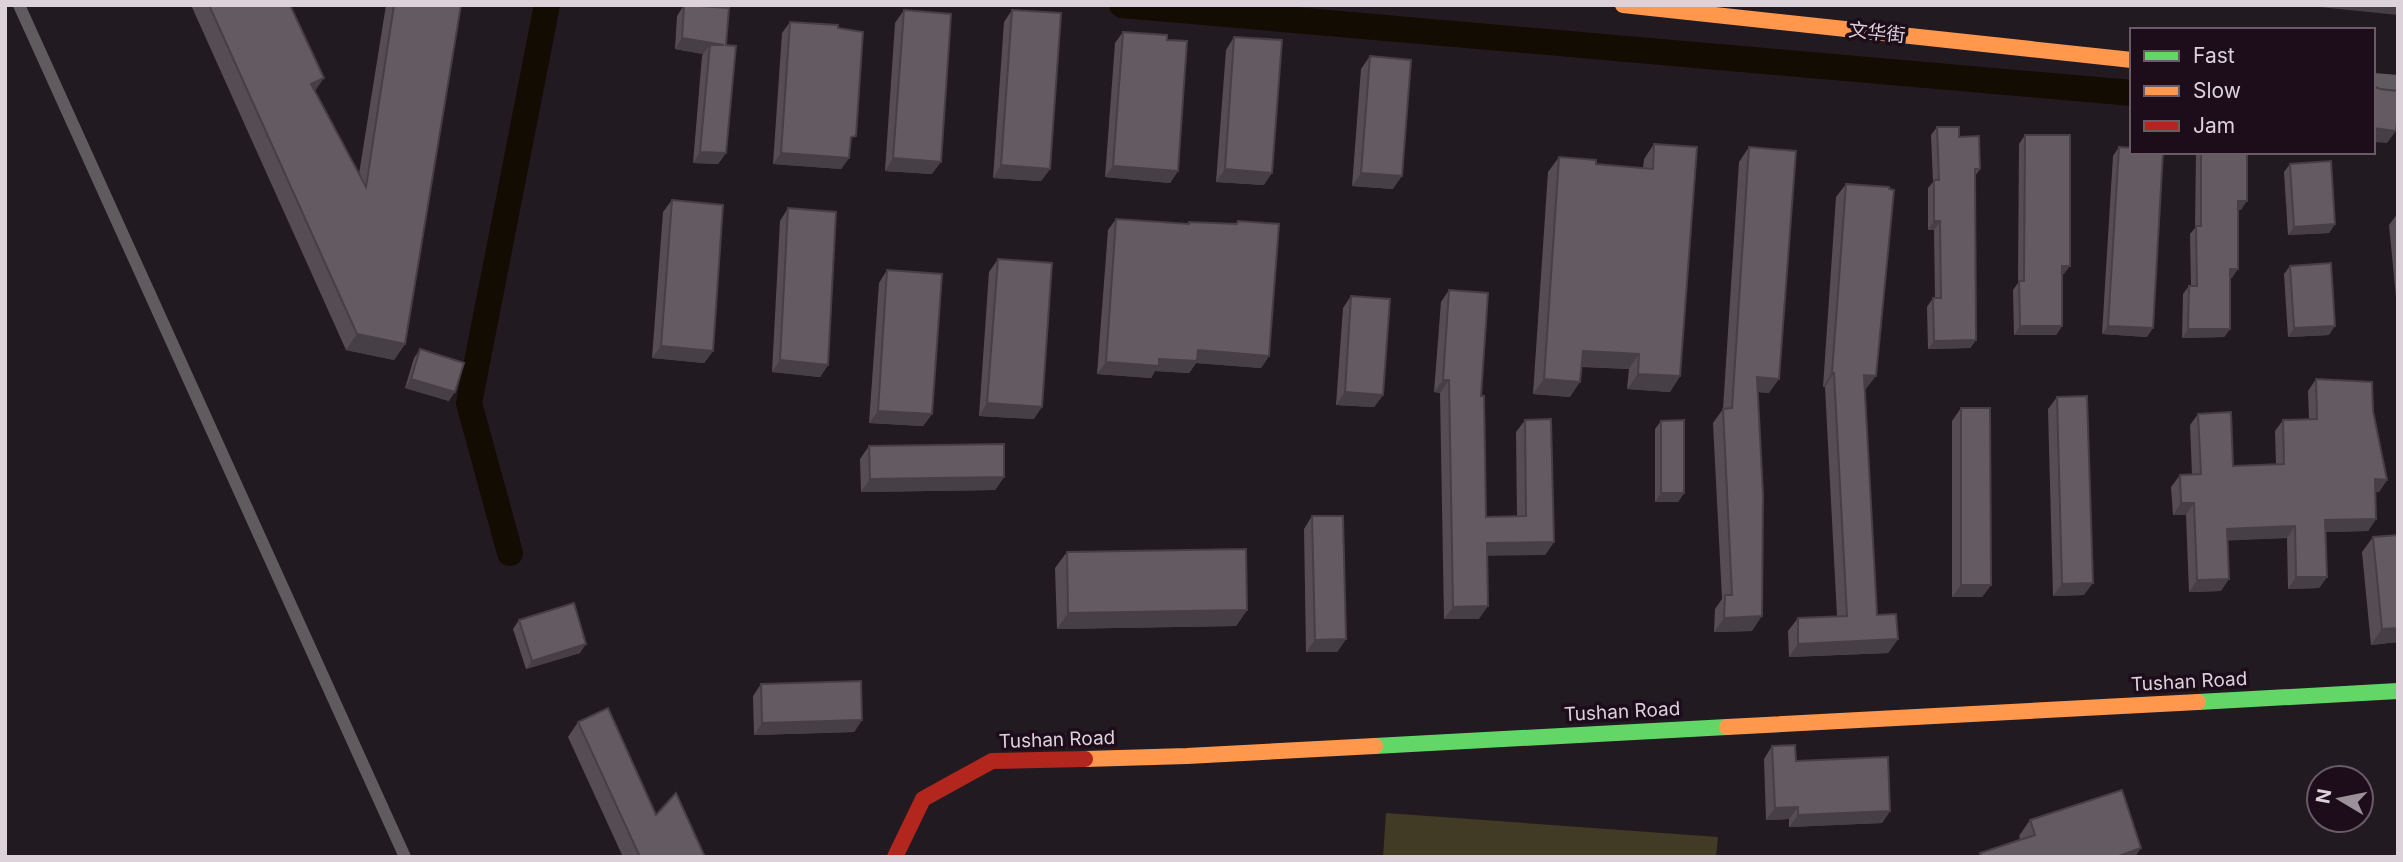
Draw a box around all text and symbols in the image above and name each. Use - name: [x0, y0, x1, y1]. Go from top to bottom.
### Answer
- street label: 文华街: [1847, 18, 1907, 47]
- legend: [2130, 28, 2375, 154]
- text: Fast: [2193, 43, 2235, 68]
- text: Slow: [2193, 78, 2241, 103]
- text: Jam: [2193, 113, 2235, 138]
- street label: Tushan Road: [2130, 667, 2248, 696]
- street label: Tushan Road: [1563, 697, 1681, 726]
- street label: Tushan Road: [998, 726, 1116, 753]
- north arrow: [2305, 764, 2375, 834]
- text: N: [2311, 787, 2336, 805]

